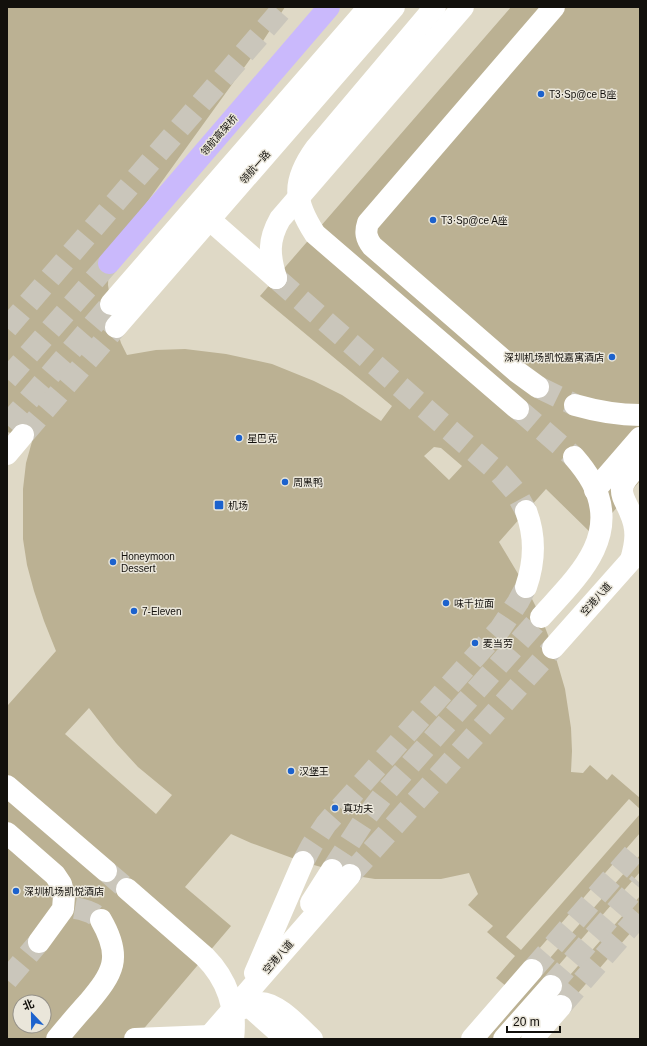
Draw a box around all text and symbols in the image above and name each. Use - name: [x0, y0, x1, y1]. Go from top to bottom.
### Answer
- marker: T3·Sp@ce B座: [536, 89, 546, 99]
- place label: T3·Sp@ce B座: [549, 89, 616, 100]
- street label: 领航高架桥: [198, 113, 240, 157]
- street label: 领航一路: [238, 148, 272, 186]
- marker: T3·Sp@ce A座: [428, 215, 438, 225]
- place label: T3·Sp@ce A座: [441, 215, 508, 226]
- place label: 深圳机场凯悦嘉寓酒店: [504, 352, 604, 363]
- marker: 深圳机场凯悦嘉寓酒店: [607, 352, 617, 362]
- marker: 星巴克: [234, 433, 244, 443]
- place label: 星巴克: [247, 433, 277, 444]
- marker: 周黑鸭: [280, 477, 290, 487]
- place label: 周黑鸭: [293, 477, 323, 488]
- marker: 机场: [213, 499, 225, 511]
- place label: 机场: [228, 500, 248, 511]
- place label: Honeymoon Dessert: [121, 551, 175, 574]
- marker: Honeymoon Dessert: [108, 557, 118, 567]
- street label: 空港八道: [579, 580, 613, 618]
- marker: 味千拉面: [441, 598, 451, 608]
- place label: 味千拉面: [454, 598, 494, 609]
- marker: 7-Eleven: [129, 606, 139, 616]
- place label: 7-Eleven: [142, 606, 181, 617]
- marker: 麦当劳: [470, 638, 480, 648]
- place label: 麦当劳: [483, 638, 513, 649]
- marker: 汉堡王: [286, 766, 296, 776]
- place label: 汉堡王: [299, 766, 329, 777]
- marker: 真功夫: [330, 803, 340, 813]
- place label: 真功夫: [343, 803, 373, 814]
- marker: 深圳机场凯悦酒店: [11, 886, 21, 896]
- place label: 深圳机场凯悦酒店: [24, 886, 104, 897]
- street label: 空港八道: [261, 938, 295, 976]
- north arrow: [12, 994, 52, 1034]
- text: 北: [21, 997, 36, 1012]
- scale bar: [507, 1008, 560, 1034]
- text: 20 m: [513, 1015, 540, 1029]

